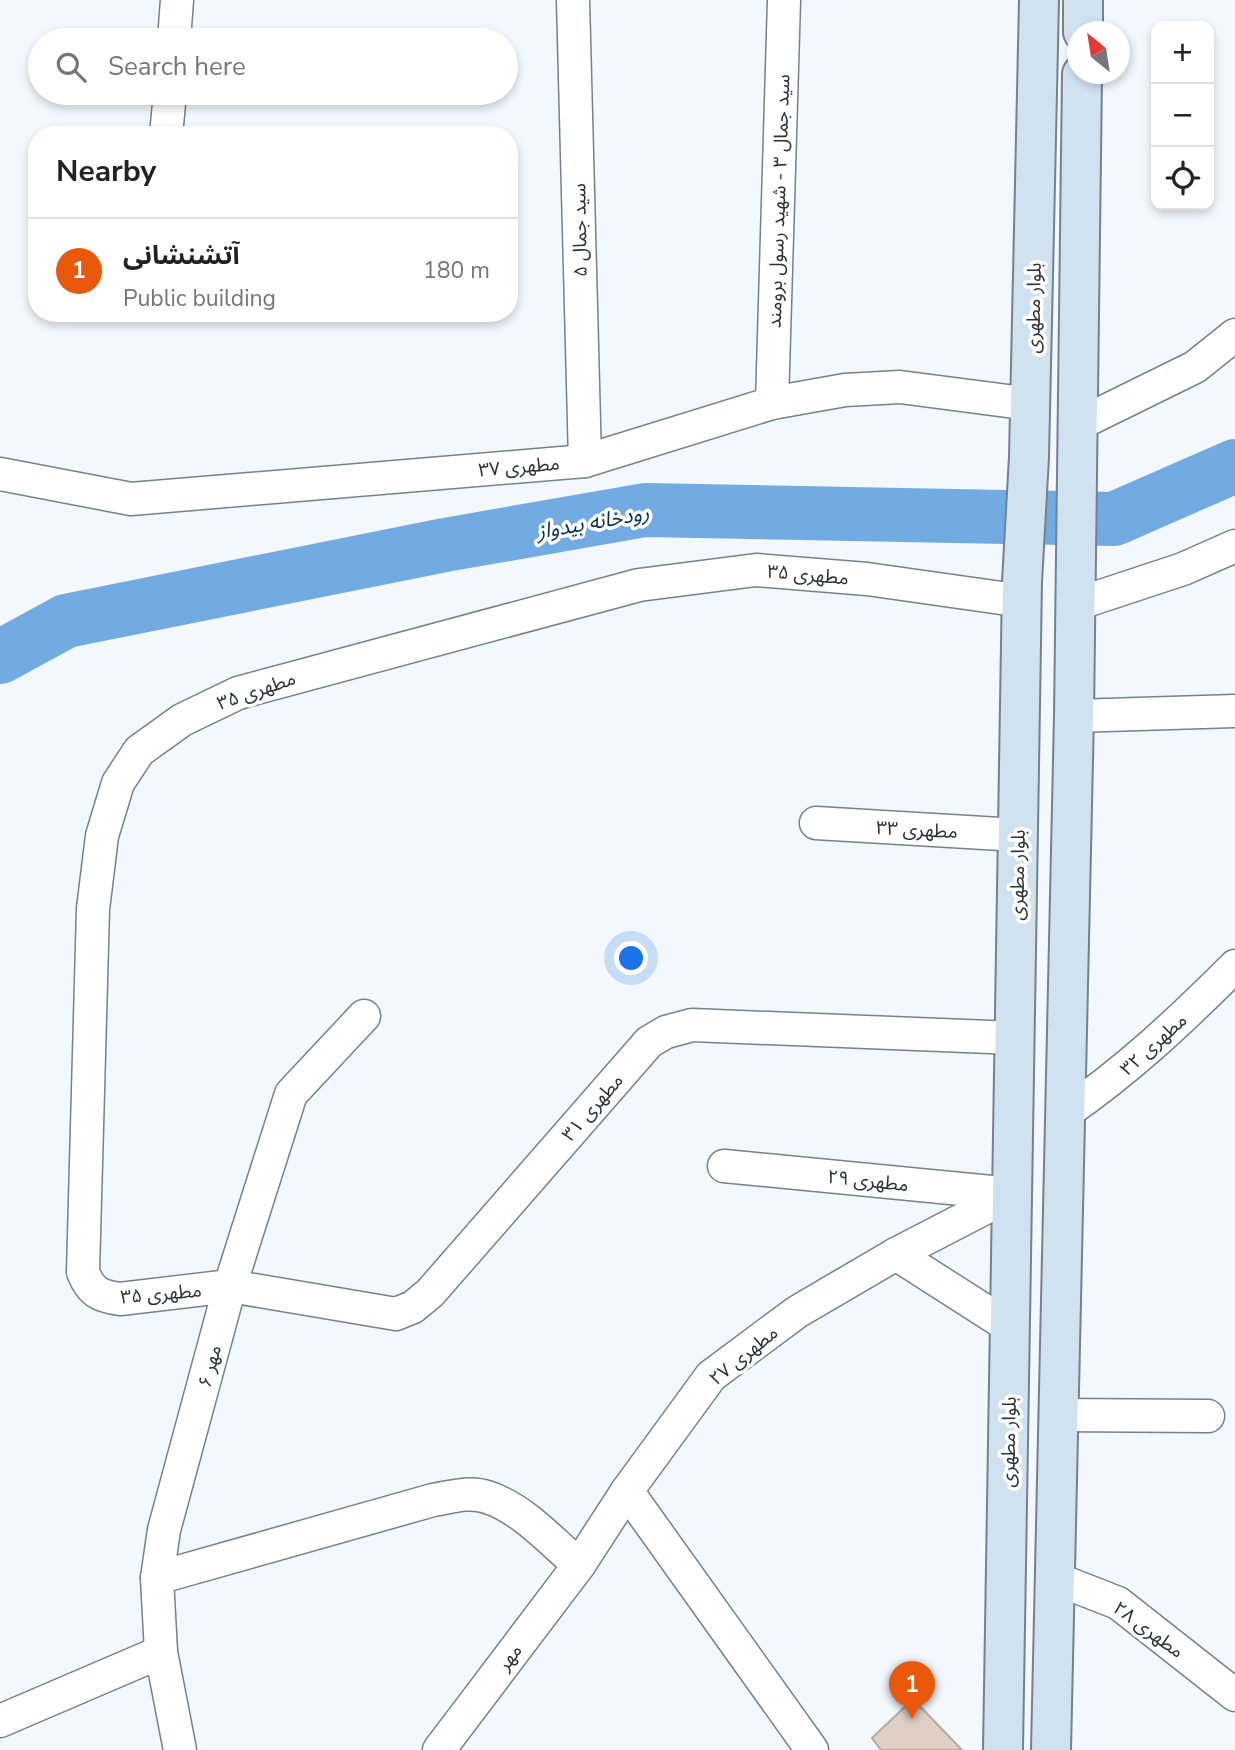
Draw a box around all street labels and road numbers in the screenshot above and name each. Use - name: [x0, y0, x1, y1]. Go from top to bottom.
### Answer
- street label: سید جمال ۳ - شهید رسول برومند: [762, 74, 796, 328]
- street label: سید جمال ۵: [566, 183, 594, 277]
- street label: بلوار مطهری: [1020, 262, 1048, 354]
- street label: مطهری ۳۷: [477, 450, 561, 484]
- street label: مطهری ۳۵: [766, 558, 850, 592]
- street label: مطهری ۳۵: [213, 665, 299, 717]
- street label: مطهری ۳۳: [875, 815, 958, 845]
- street label: بلوار مطهری: [1004, 829, 1032, 921]
- street label: مطهری ۳۲: [1115, 1008, 1193, 1082]
- street label: مطهری ۳۱: [556, 1068, 629, 1147]
- street label: مطهری ۲۹: [826, 1164, 910, 1198]
- street label: مطهری ۳۵: [119, 1277, 203, 1311]
- street label: مطهری ۲۷: [704, 1320, 784, 1392]
- street label: مهر ۶: [192, 1342, 228, 1390]
- street label: بلوار مطهری: [995, 1396, 1023, 1488]
- street label: مطهری ۲۸: [1108, 1595, 1189, 1664]
- street label: مهر: [491, 1639, 528, 1677]

